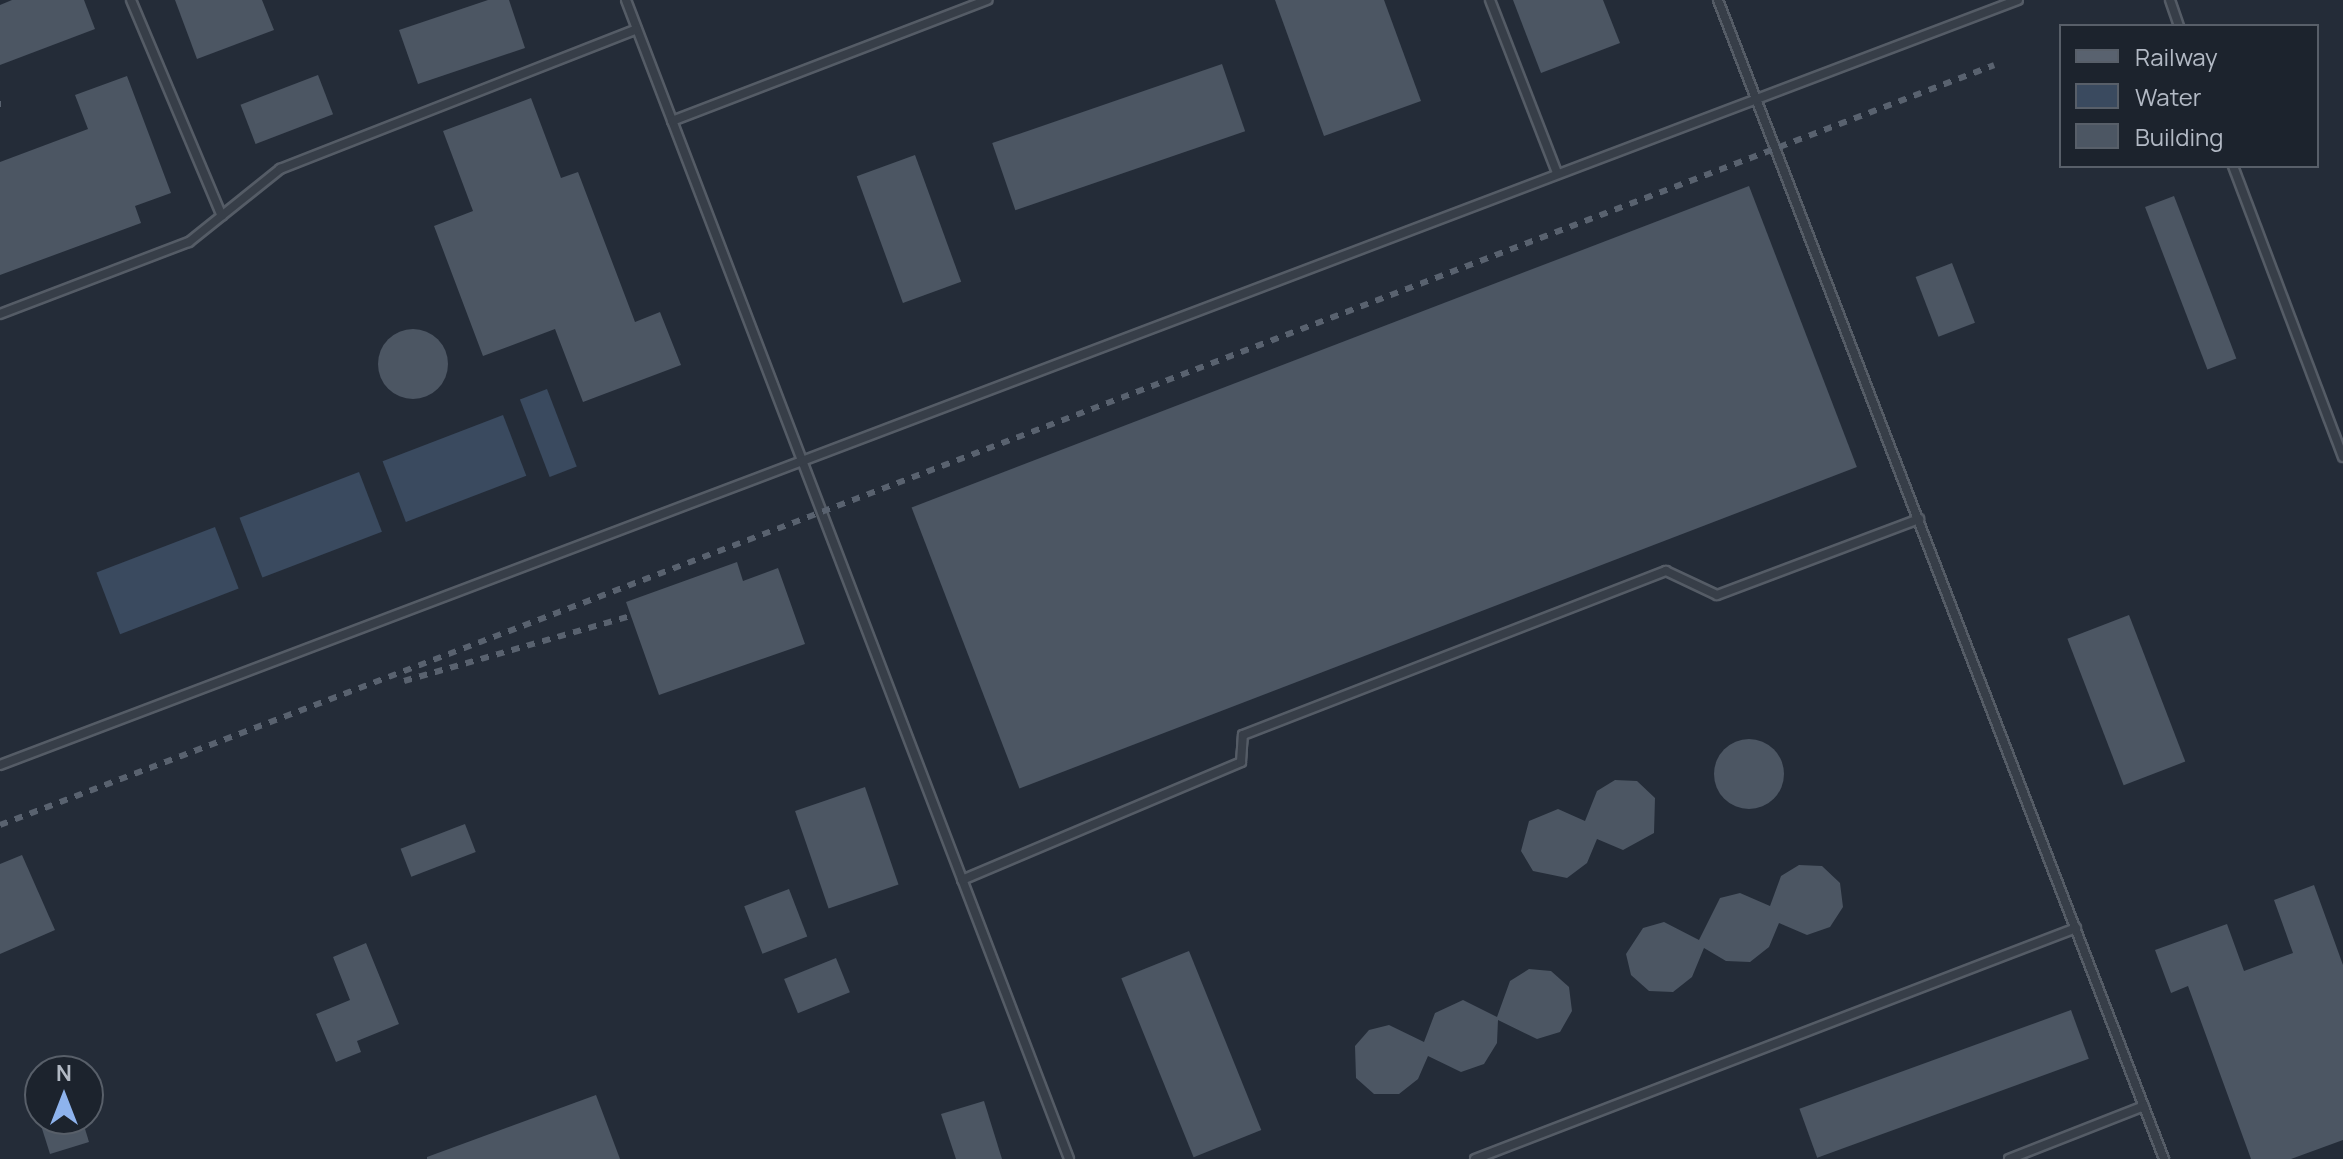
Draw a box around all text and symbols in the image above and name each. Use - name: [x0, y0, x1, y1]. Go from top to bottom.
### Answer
- legend: [2059, 24, 2319, 168]
- text: Railway: [2135, 40, 2218, 73]
- text: Water: [2135, 80, 2202, 113]
- text: Building: [2135, 120, 2223, 153]
- north arrow: [24, 1055, 104, 1135]
- text: N: [56, 1058, 72, 1088]

